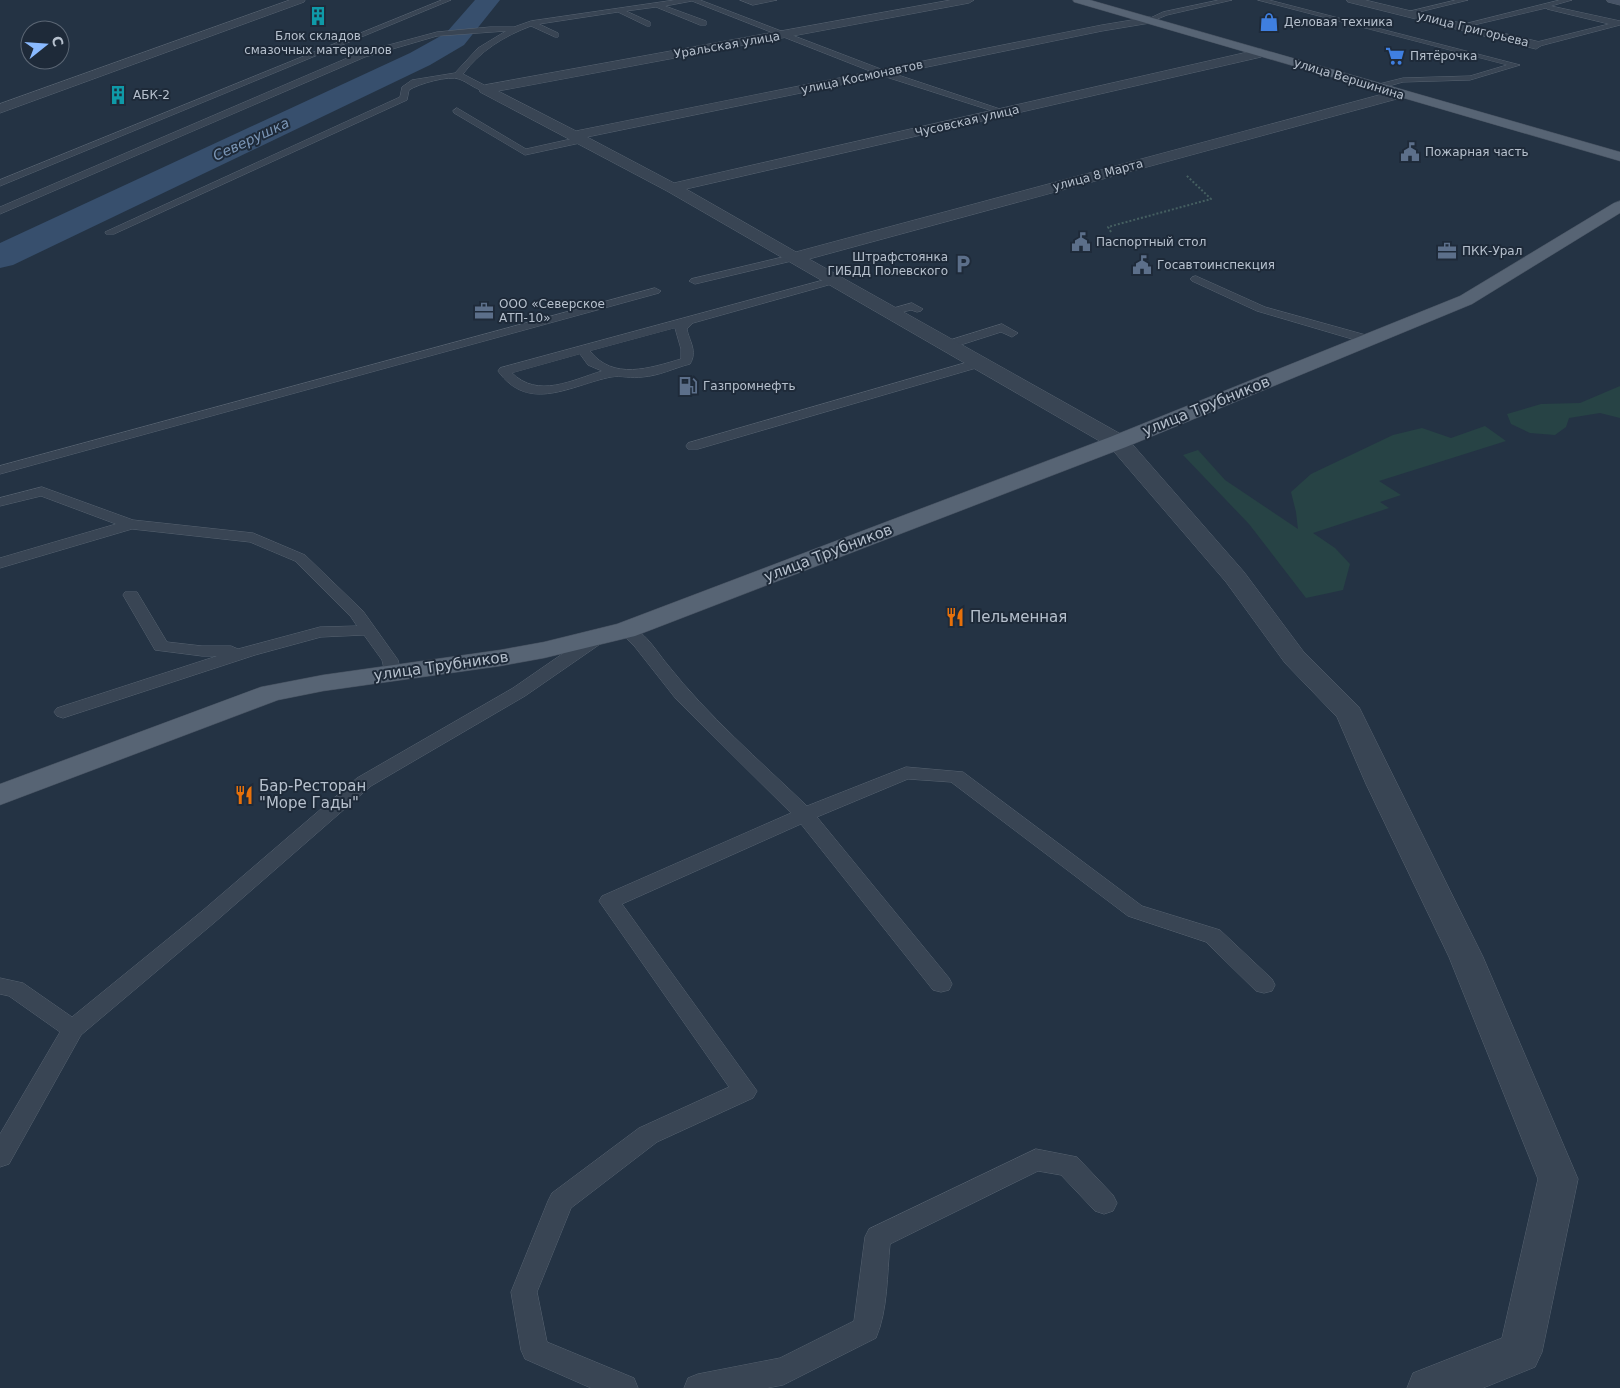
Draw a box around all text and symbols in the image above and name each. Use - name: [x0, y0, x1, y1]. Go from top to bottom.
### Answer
- building icon: Блок складов смазочных материалов: [307, 5, 329, 27]
- street label: улица Григорьева: [1416, 8, 1530, 50]
- shop icon: Деловая техника: [1258, 11, 1280, 33]
- place label: Деловая техника: [1284, 15, 1393, 29]
- north arrow: [20, 20, 70, 70]
- place label: Блок складов смазочных материалов: [244, 29, 392, 57]
- street label: Уральская улица: [673, 29, 781, 61]
- text: С: [48, 34, 67, 48]
- supermarket icon: Пятёрочка: [1384, 45, 1406, 67]
- place label: Пятёрочка: [1410, 49, 1477, 63]
- street label: улица Вершинина: [1292, 56, 1406, 102]
- street label: улица Космонавтов: [800, 57, 924, 97]
- building icon: АБК-2: [107, 84, 129, 106]
- place label: АБК-2: [133, 88, 170, 102]
- street label: Чусовская улица: [913, 102, 1021, 140]
- water label: Северушка: [210, 114, 292, 164]
- public building icon: Пожарная часть: [1399, 141, 1421, 163]
- place label: Пожарная часть: [1425, 145, 1528, 159]
- street label: улица 8 Марта: [1051, 156, 1145, 194]
- public building icon: Паспортный стол: [1070, 231, 1092, 253]
- place label: Паспортный стол: [1096, 235, 1206, 249]
- office icon: ПКК-Урал: [1436, 240, 1458, 262]
- place label: ПКК-Урал: [1462, 244, 1522, 258]
- place label: Штрафстоянка ГИБДД Полевского: [828, 250, 948, 278]
- parking icon: Штрафстоянка ГИБДД Полевского: [952, 253, 974, 275]
- public building icon: Госавтоинспекция: [1131, 254, 1153, 276]
- place label: Госавтоинспекция: [1157, 258, 1275, 272]
- place label: ООО «Северское АТП-10»: [499, 297, 605, 325]
- office icon: ООО «Северское АТП-10»: [473, 300, 495, 322]
- street label: улица Трубников: [1140, 372, 1272, 440]
- fuel station icon: Газпромнефть: [677, 375, 699, 397]
- place label: Газпромнефть: [703, 379, 795, 393]
- street label: улица Трубников: [761, 520, 895, 586]
- restaurant icon: Пельменная: [944, 606, 966, 628]
- place label: Пельменная: [970, 608, 1067, 626]
- street label: улица Трубников: [372, 648, 510, 684]
- place label: Бар-Ресторан "Море Гады": [259, 777, 366, 812]
- restaurant icon: Бар-Ресторан "Море Гады": [233, 784, 255, 806]

